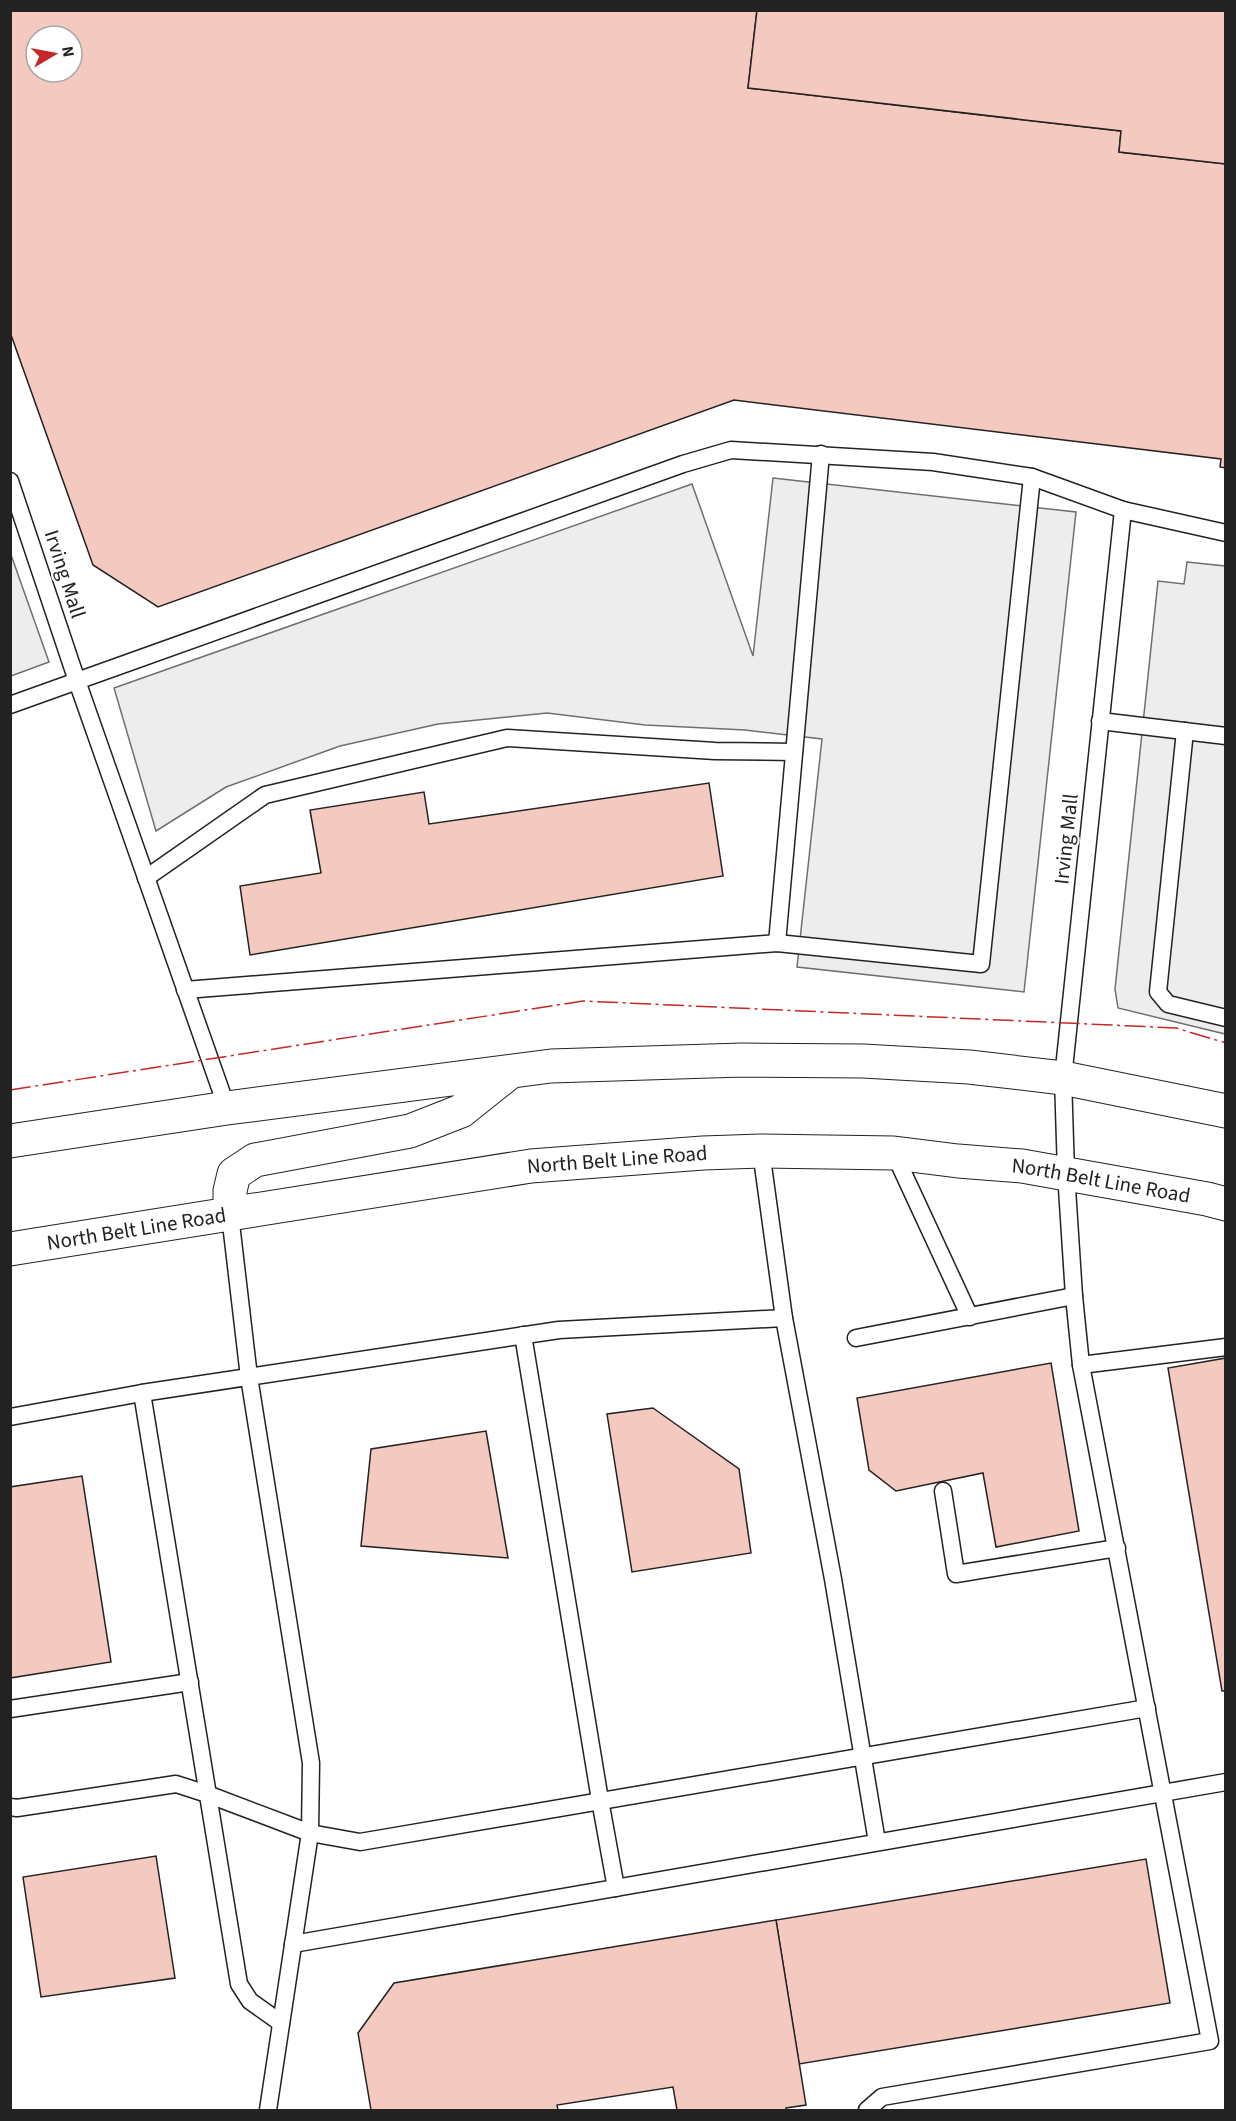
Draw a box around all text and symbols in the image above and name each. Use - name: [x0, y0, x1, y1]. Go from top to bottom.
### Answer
- north arrow: [24, 24, 84, 84]
- text: N: [56, 44, 80, 59]
- street label: Irving Mall: [37, 526, 93, 622]
- street label: Irving Mall: [1046, 792, 1086, 886]
- street label: North Belt Line Road: [526, 1138, 709, 1181]
- street label: North Belt Line Road: [1011, 1150, 1193, 1211]
- street label: North Belt Line Road: [45, 1200, 228, 1258]

